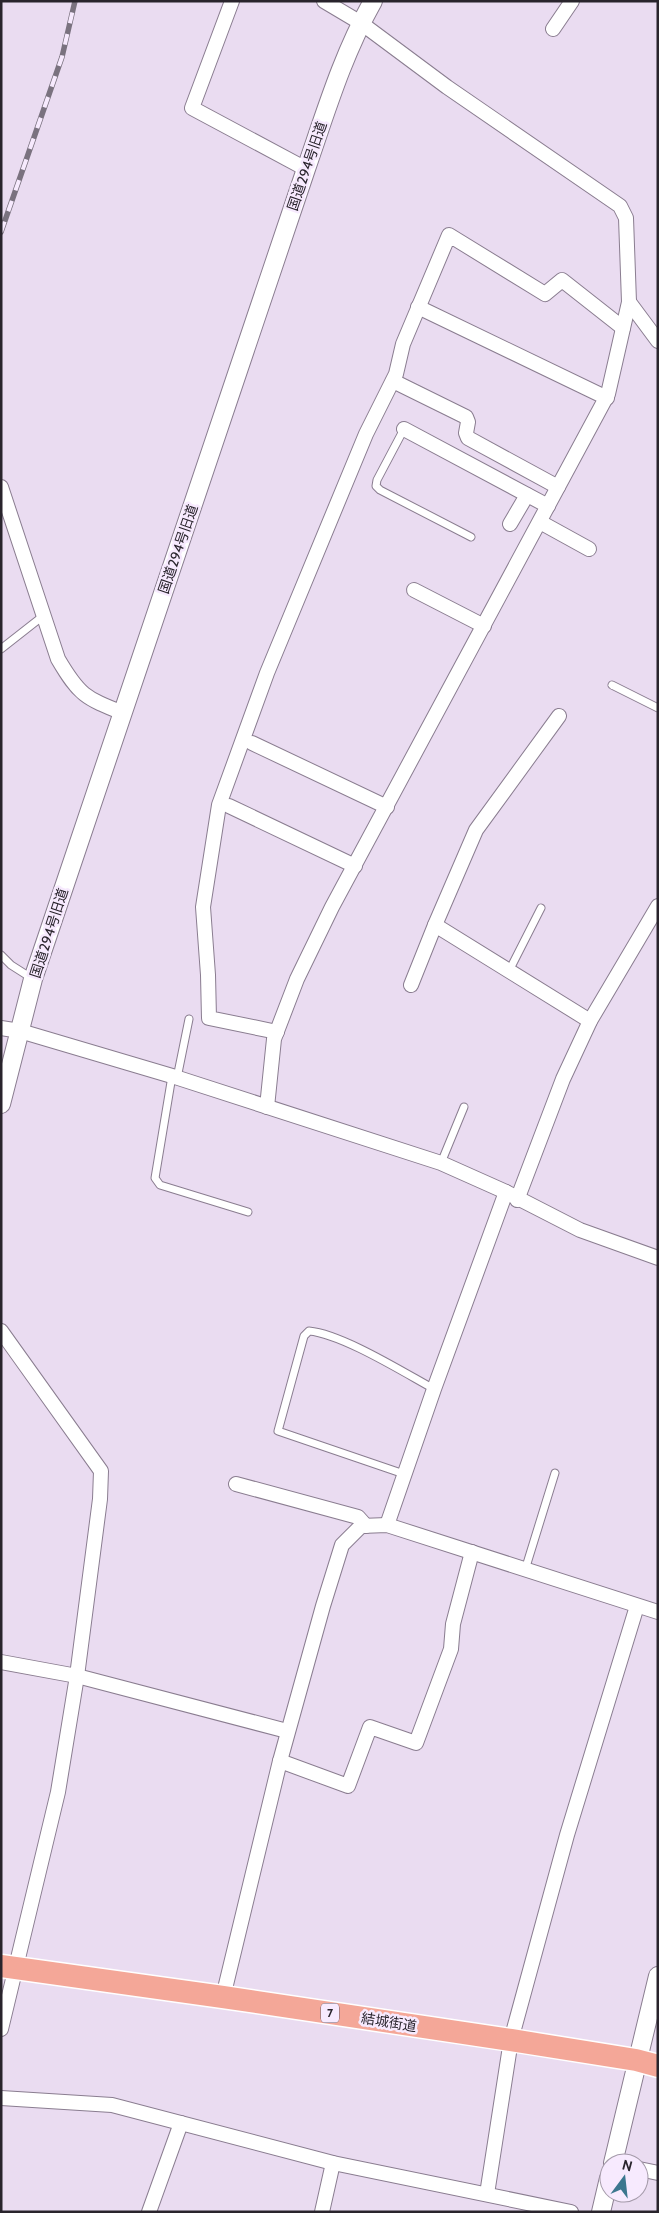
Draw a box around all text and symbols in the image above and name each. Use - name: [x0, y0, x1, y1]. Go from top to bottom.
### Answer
- street label: 国道294号旧道: [283, 119, 331, 213]
- street label: 国道294号旧道: [154, 502, 202, 596]
- street label: 国道294号旧道: [26, 886, 72, 980]
- road number: 7: [321, 2004, 339, 2022]
- street label: 結城街道: [360, 2009, 418, 2035]
- north arrow: [599, 2153, 649, 2203]
- text: N: [620, 2155, 634, 2175]

